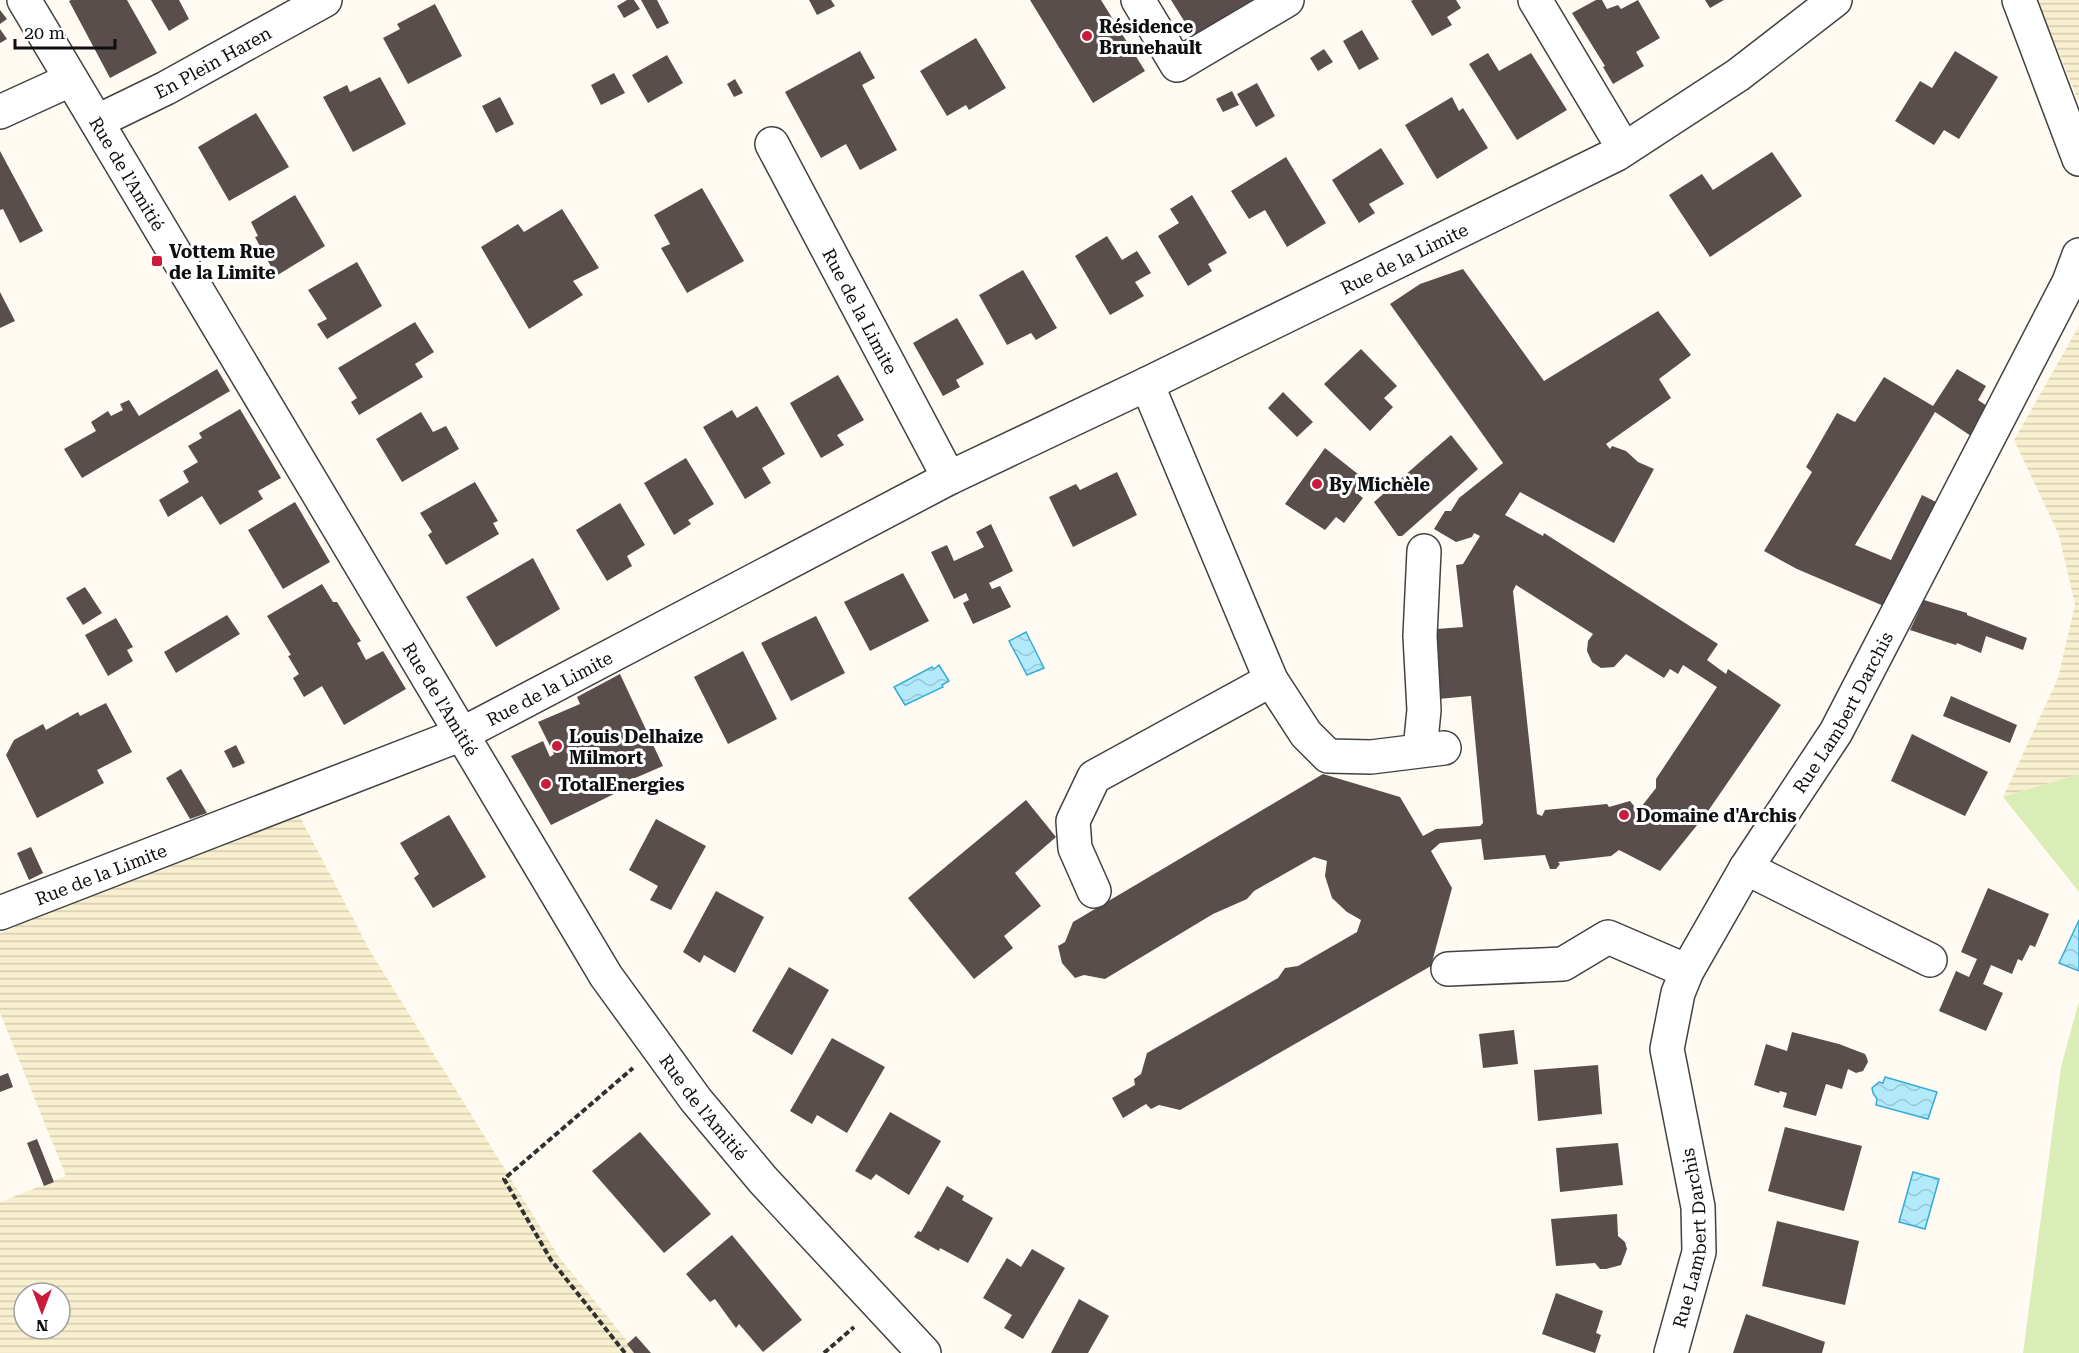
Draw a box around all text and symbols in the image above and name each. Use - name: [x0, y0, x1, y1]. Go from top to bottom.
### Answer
- scale bar: [15, 12, 116, 50]
- place label: Résidence Brunehault: [1099, 16, 1202, 58]
- street label: En Plein Haren: [151, 21, 275, 102]
- text: 20 m: [24, 22, 65, 43]
- marker: Résidence Brunehault: [1080, 29, 1094, 43]
- street label: Rue de l'Amitié: [85, 113, 170, 234]
- street label: Rue de la Limite: [1337, 218, 1471, 298]
- place label: Vottem Rue de la Limite: [169, 241, 276, 283]
- street label: Rue de la Limite: [819, 245, 902, 378]
- marker: Vottem Rue de la Limite: [150, 254, 164, 268]
- place label: By Michèle: [1329, 474, 1430, 495]
- marker: By Michèle: [1310, 477, 1324, 491]
- street label: Rue Lambert Darchis: [1788, 628, 1897, 797]
- street label: Rue de l'Amitié: [399, 638, 483, 760]
- street label: Rue de la Limite: [483, 646, 616, 730]
- place label: Louis Delhaize Milmort: [569, 726, 704, 768]
- marker: Louis Delhaize Milmort: [550, 739, 564, 753]
- place label: TotalEnergies: [558, 774, 684, 795]
- marker: TotalEnergies: [539, 777, 553, 791]
- place label: Domaine d'Archis: [1636, 805, 1796, 826]
- marker: Domaine d'Archis: [1617, 808, 1631, 822]
- street label: Rue de la Limite: [32, 839, 170, 909]
- street label: Rue de l'Amitié: [656, 1050, 752, 1164]
- street label: Rue Lambert Darchis: [1668, 1147, 1710, 1330]
- north arrow: [12, 1281, 72, 1341]
- text: N: [36, 1316, 48, 1335]

